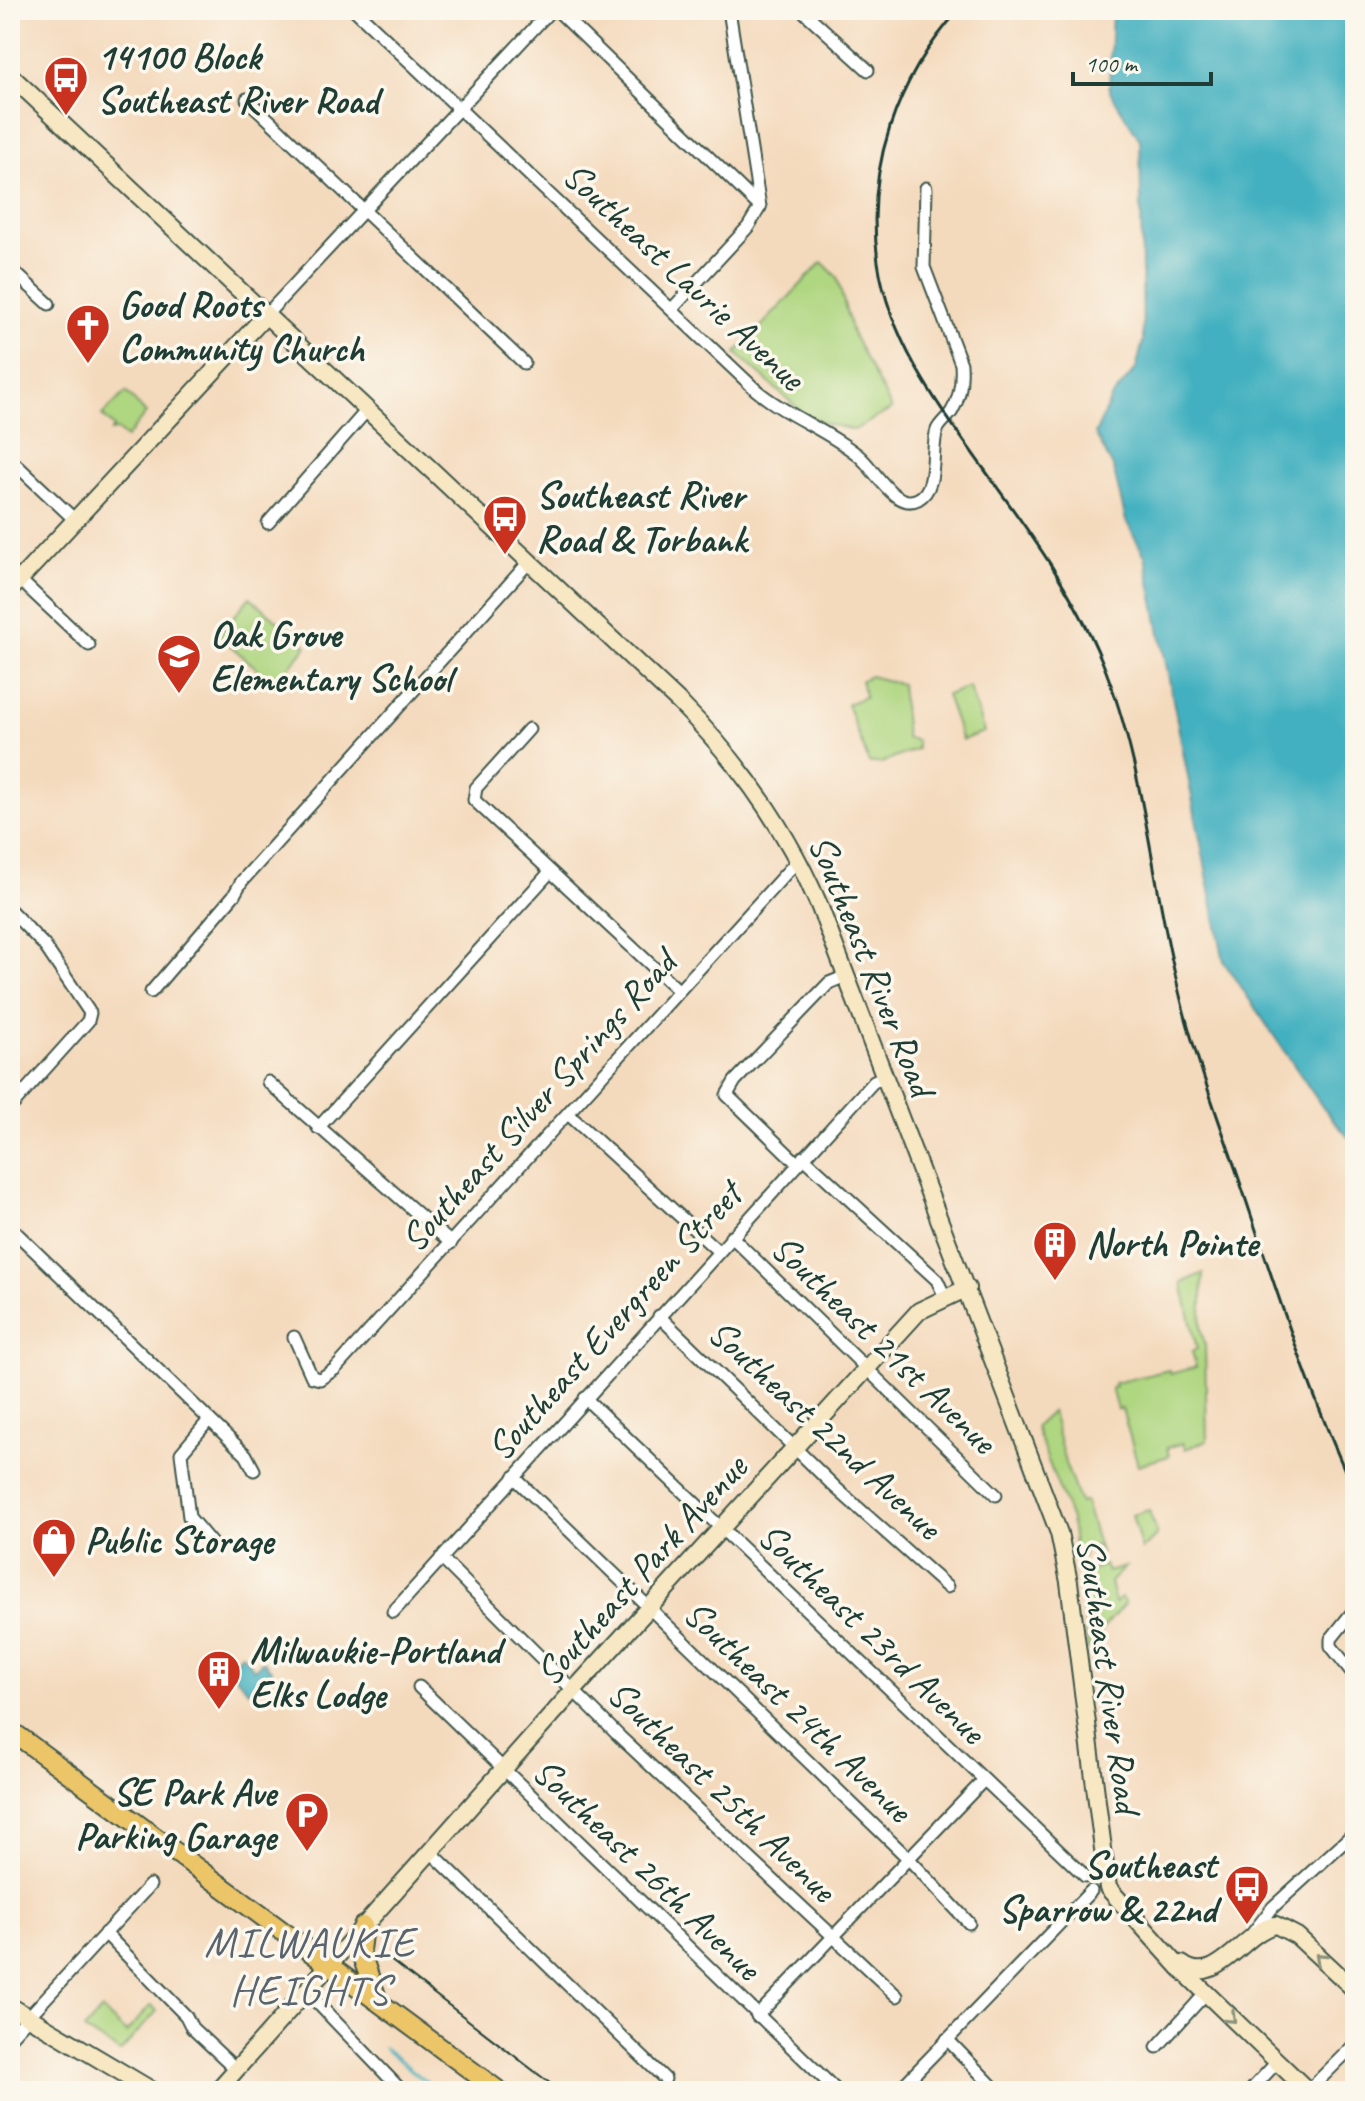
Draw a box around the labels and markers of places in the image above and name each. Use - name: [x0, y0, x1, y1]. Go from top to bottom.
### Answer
- place label: 14100 Block Southeast River Road: [97, 33, 385, 124]
- bus stop icon: 14100 Block Southeast River Road: [42, 54, 90, 117]
- place label: Good Roots Community Church: [119, 281, 366, 372]
- church icon: Good Roots Community Church: [64, 302, 112, 365]
- place label: Southeast River Road & Torbank: [536, 472, 750, 563]
- bus stop icon: Southeast River Road & Torbank: [481, 493, 529, 556]
- place label: Oak Grove Elementary School: [210, 611, 458, 702]
- school or university icon: Oak Grove Elementary School: [155, 632, 203, 695]
- building icon: North Pointe: [1031, 1219, 1079, 1282]
- place label: North Pointe: [1086, 1220, 1261, 1267]
- shop icon: Public Storage: [30, 1516, 78, 1579]
- place label: Public Storage: [85, 1517, 276, 1564]
- place label: Milwaukie-Portland Elks Lodge: [250, 1627, 507, 1718]
- building icon: Milwaukie-Portland Elks Lodge: [195, 1648, 243, 1711]
- place label: SE Park Ave Parking Garage: [75, 1769, 279, 1860]
- parking icon: SE Park Ave Parking Garage: [283, 1790, 331, 1853]
- place label: Southeast Sparrow & 22nd: [998, 1842, 1223, 1933]
- bus stop icon: Southeast Sparrow & 22nd: [1223, 1863, 1271, 1926]

